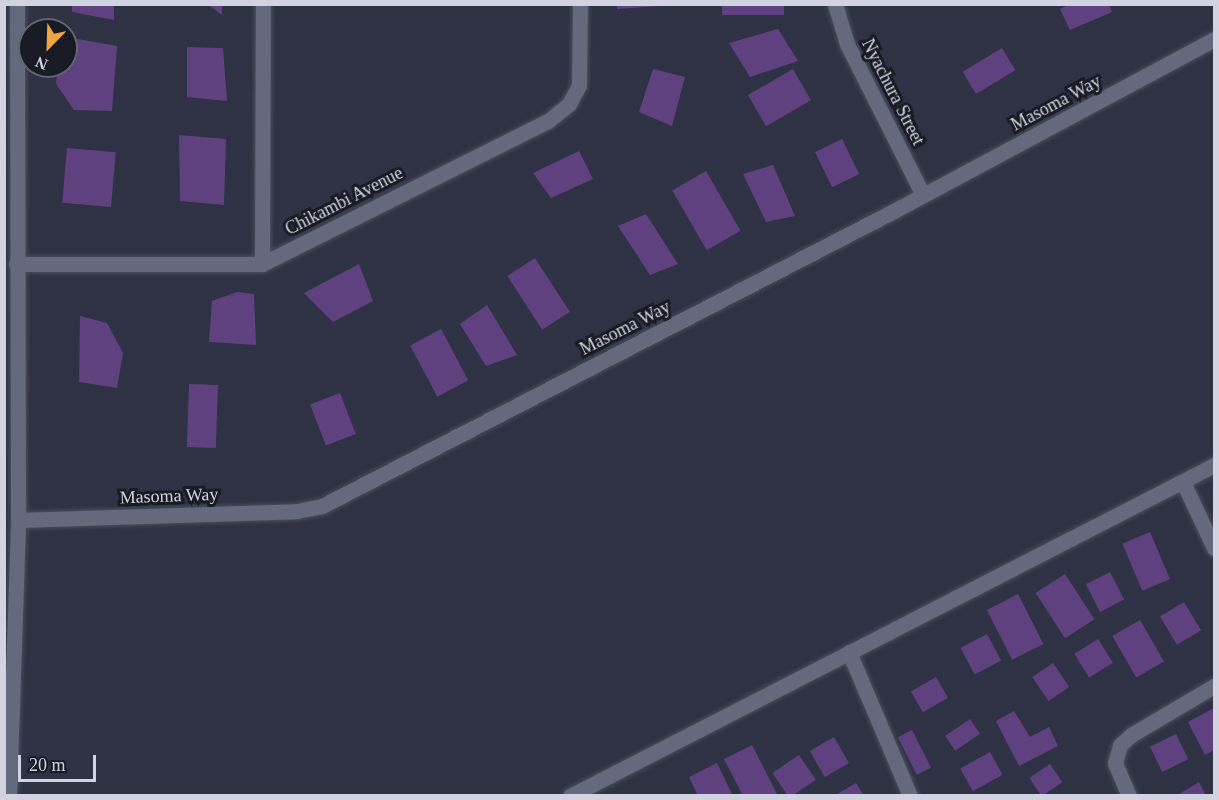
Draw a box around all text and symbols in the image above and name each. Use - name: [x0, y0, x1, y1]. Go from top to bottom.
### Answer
- north arrow: [18, 18, 78, 78]
- street label: Nyachura Street: [857, 35, 929, 149]
- text: N: [33, 53, 50, 73]
- street label: Masoma Way: [1007, 70, 1105, 136]
- street label: Chikambi Avenue: [281, 162, 407, 240]
- street label: Masoma Way: [576, 296, 674, 360]
- street label: Masoma Way: [119, 483, 219, 509]
- scale bar: [21, 743, 99, 781]
- text: 20 m: [29, 755, 66, 775]

